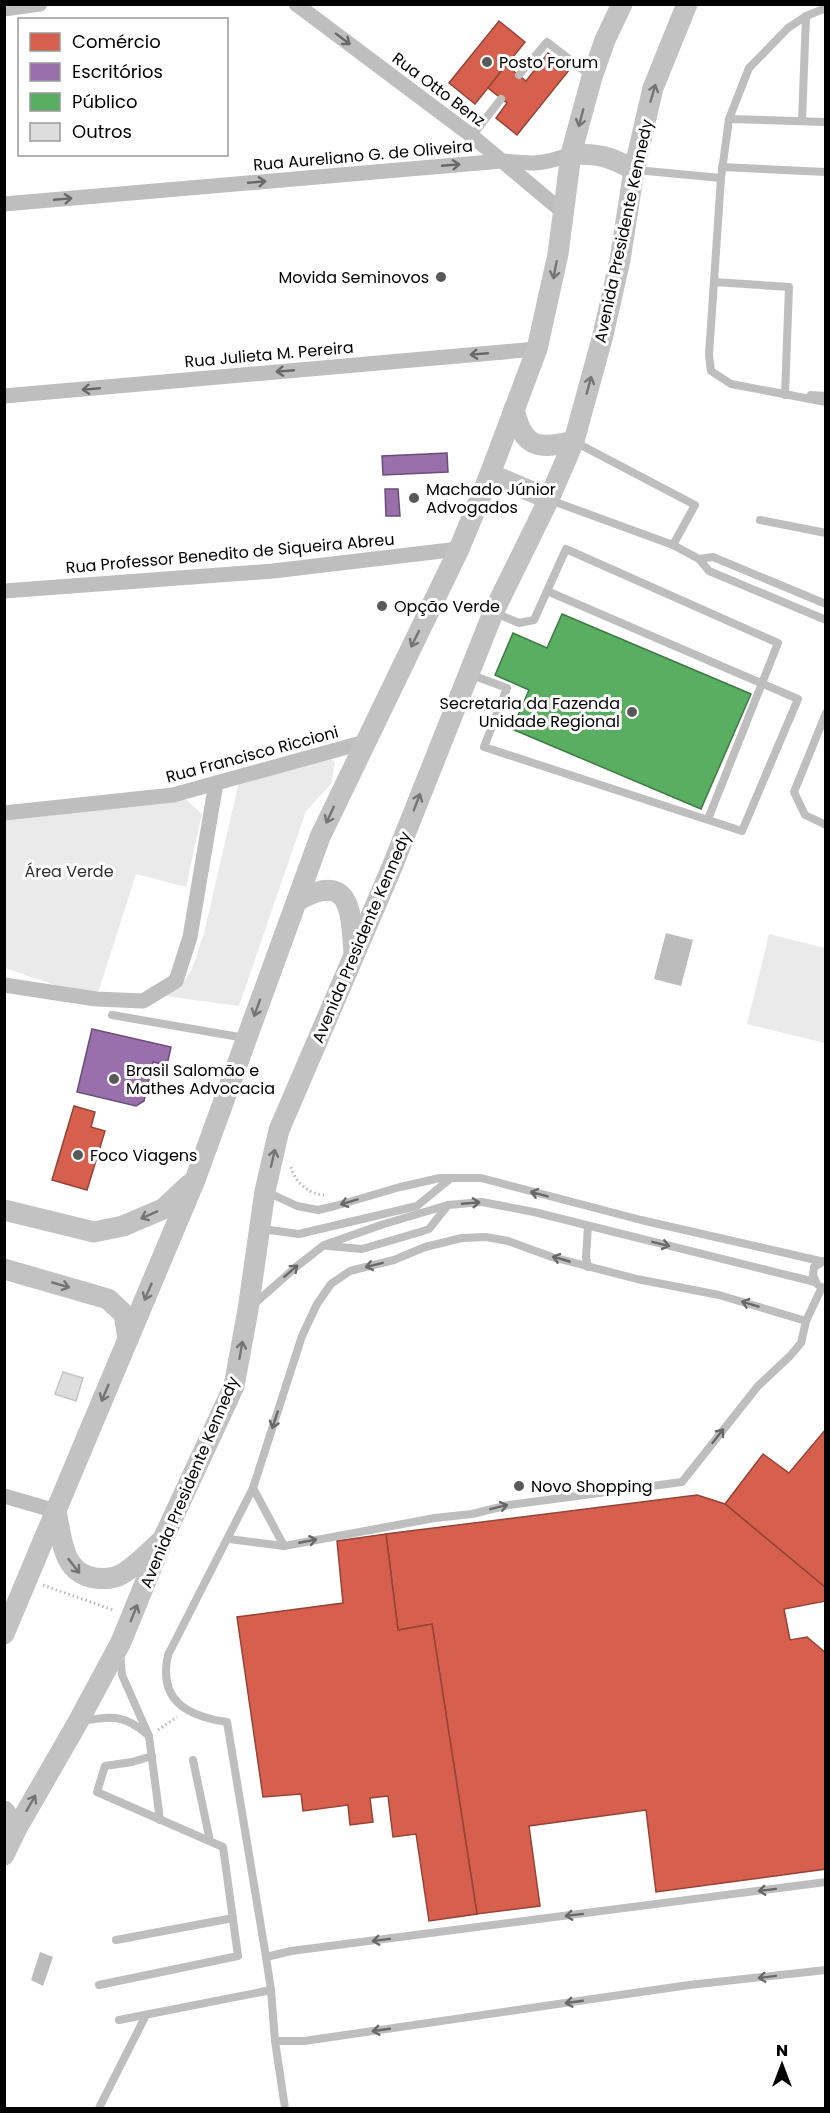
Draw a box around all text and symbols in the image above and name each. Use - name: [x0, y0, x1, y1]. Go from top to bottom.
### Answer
- legend: [18, 18, 228, 156]
- text: Comércio: [72, 29, 161, 54]
- one-way arrow: [335, 33, 351, 46]
- street label: Rua Otto Benz: [387, 47, 490, 132]
- place label: Posto Forum: [499, 51, 598, 74]
- marker: Posto Forum: [480, 55, 494, 69]
- text: Escritórios: [72, 59, 163, 84]
- one-way arrow: [647, 83, 659, 102]
- text: Público: [72, 89, 137, 114]
- one-way arrow: [575, 108, 586, 127]
- street label: Avenida Presidente Kennedy: [589, 117, 658, 345]
- text: Outros: [72, 119, 132, 144]
- street label: Rua Aureliano G. de Oliveira: [252, 134, 474, 177]
- one-way arrow: [441, 159, 461, 170]
- one-way arrow: [247, 176, 267, 187]
- one-way arrow: [52, 193, 72, 204]
- one-way arrow: [549, 259, 560, 279]
- place label: Movida Seminovos: [278, 266, 429, 289]
- marker: Movida Seminovos: [434, 270, 448, 284]
- street label: Rua Julieta M. Pereira: [184, 336, 355, 373]
- one-way arrow: [470, 349, 490, 360]
- one-way arrow: [275, 366, 295, 377]
- one-way arrow: [584, 376, 596, 395]
- one-way arrow: [81, 383, 101, 394]
- place label: Machado Júnior Advogados: [426, 478, 556, 519]
- marker: Machado Júnior Advogados: [407, 491, 421, 505]
- street label: Rua Professor Benedito de Siqueira Abreu: [65, 528, 395, 579]
- place label: Opção Verde: [394, 595, 500, 618]
- marker: Opção Verde: [375, 599, 389, 613]
- one-way arrow: [408, 630, 420, 648]
- place label: Secretaria da Fazenda Unidade Regional: [440, 692, 620, 733]
- marker: Secretaria da Fazenda Unidade Regional: [625, 705, 639, 719]
- street label: Rua Francisco Riccioni: [163, 720, 341, 789]
- one-way arrow: [412, 794, 423, 812]
- one-way arrow: [324, 806, 336, 824]
- street label: Avenida Presidente Kennedy: [306, 828, 417, 1047]
- park label: Área Verde: [24, 860, 114, 883]
- one-way arrow: [251, 998, 262, 1017]
- place label: Brasil Salomão e Mathes Advocacia: [126, 1059, 275, 1100]
- marker: Brasil Salomão e Mathes Advocacia: [107, 1072, 121, 1086]
- place label: Foco Viagens: [90, 1144, 197, 1167]
- marker: Foco Viagens: [71, 1148, 85, 1162]
- one-way arrow: [267, 1149, 279, 1168]
- one-way arrow: [530, 1187, 549, 1199]
- one-way arrow: [340, 1197, 359, 1208]
- one-way arrow: [460, 1197, 480, 1208]
- one-way arrow: [141, 1210, 159, 1221]
- one-way arrow: [651, 1239, 670, 1251]
- one-way arrow: [552, 1253, 571, 1264]
- one-way arrow: [364, 1259, 383, 1271]
- one-way arrow: [284, 1264, 299, 1278]
- one-way arrow: [51, 1280, 70, 1291]
- one-way arrow: [142, 1282, 153, 1301]
- one-way arrow: [741, 1298, 760, 1309]
- one-way arrow: [236, 1341, 247, 1360]
- street label: Avenida Presidente Kennedy: [134, 1373, 245, 1592]
- one-way arrow: [99, 1384, 110, 1402]
- one-way arrow: [269, 1410, 280, 1429]
- one-way arrow: [711, 1428, 724, 1444]
- place label: Novo Shopping: [531, 1475, 652, 1498]
- marker: Novo Shopping: [512, 1479, 526, 1493]
- one-way arrow: [490, 1501, 509, 1513]
- one-way arrow: [297, 1535, 317, 1546]
- one-way arrow: [67, 1558, 80, 1574]
- one-way arrow: [129, 1604, 140, 1622]
- one-way arrow: [26, 1795, 38, 1812]
- one-way arrow: [758, 1884, 778, 1895]
- one-way arrow: [565, 1909, 585, 1920]
- one-way arrow: [371, 1934, 391, 1945]
- one-way arrow: [758, 1972, 778, 1983]
- one-way arrow: [565, 1996, 584, 2007]
- one-way arrow: [372, 2024, 391, 2035]
- north arrow: [752, 2035, 812, 2095]
- text: N: [776, 2039, 788, 2062]

